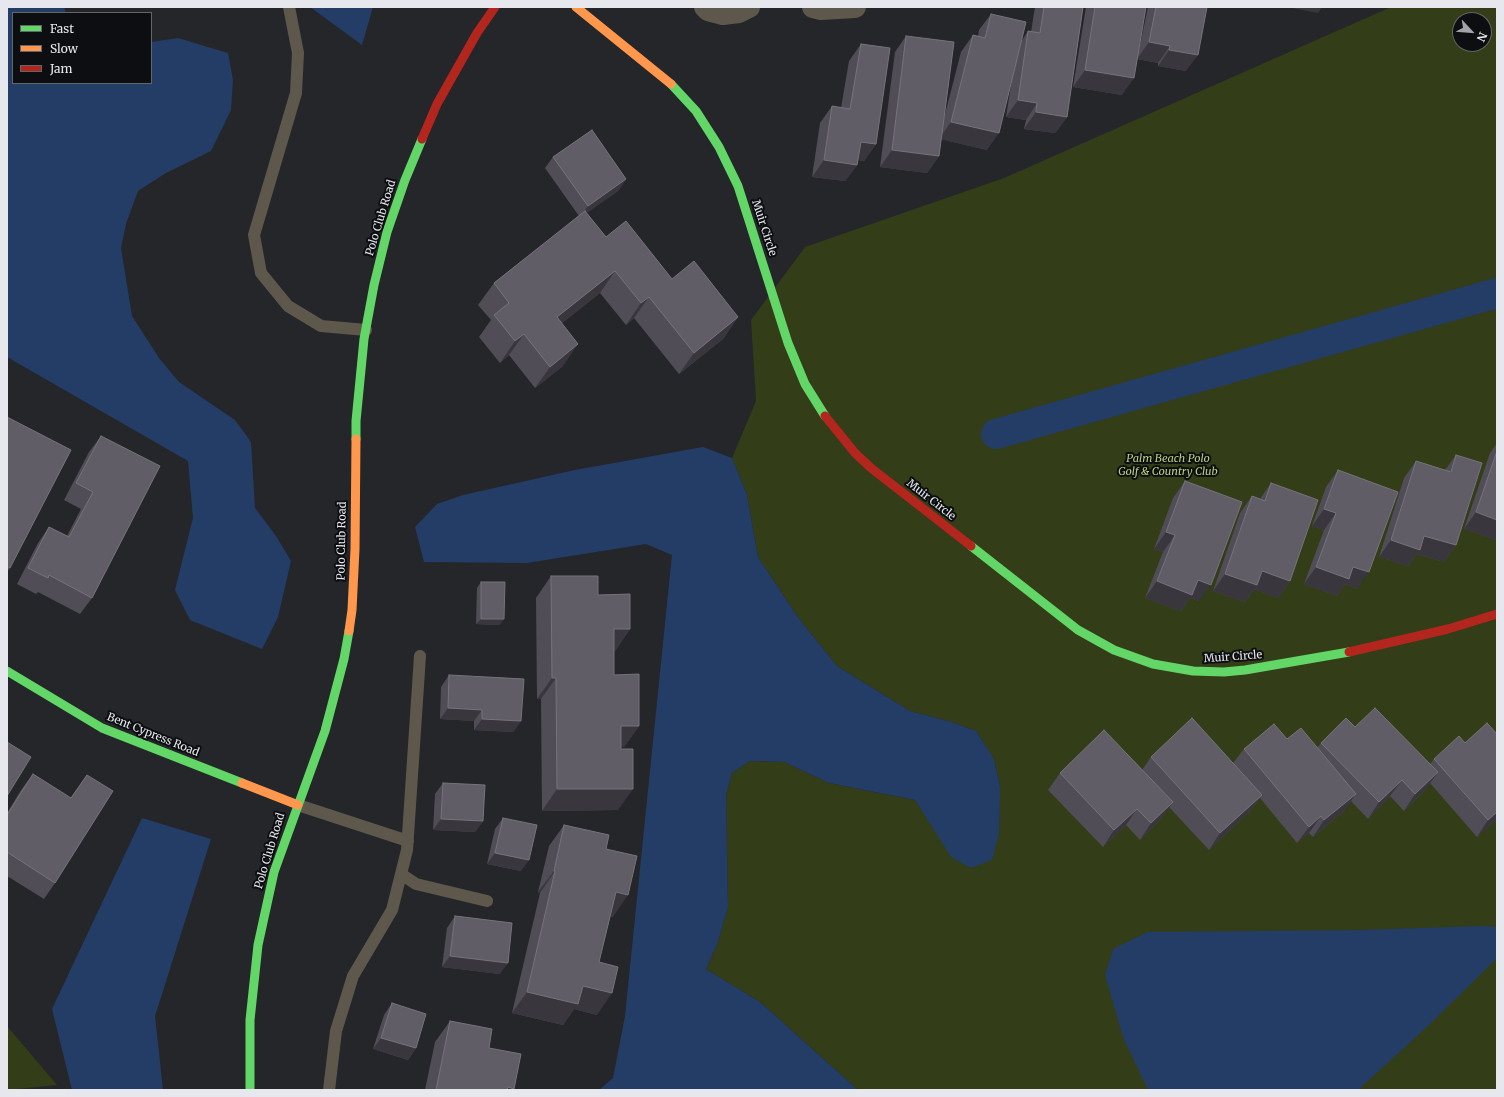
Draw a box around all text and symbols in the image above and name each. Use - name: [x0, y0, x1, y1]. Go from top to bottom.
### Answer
- legend: [12, 12, 152, 84]
- north arrow: [1452, 12, 1492, 52]
- text: Fast: [50, 21, 74, 36]
- text: N: [1474, 30, 1490, 44]
- text: Slow: [50, 41, 78, 56]
- text: Jam: [50, 61, 72, 76]
- street label: Polo Club Road: [363, 178, 399, 258]
- street label: Muir Circle: [749, 198, 779, 258]
- park label: Palm Beach Polo Golf & Country Club: [1118, 452, 1218, 478]
- street label: Muir Circle: [904, 477, 958, 523]
- street label: Polo Club Road: [335, 502, 349, 580]
- street label: Muir Circle: [1203, 648, 1263, 666]
- street label: Bent Cypress Road: [105, 710, 201, 760]
- street label: Polo Club Road: [252, 811, 288, 891]

